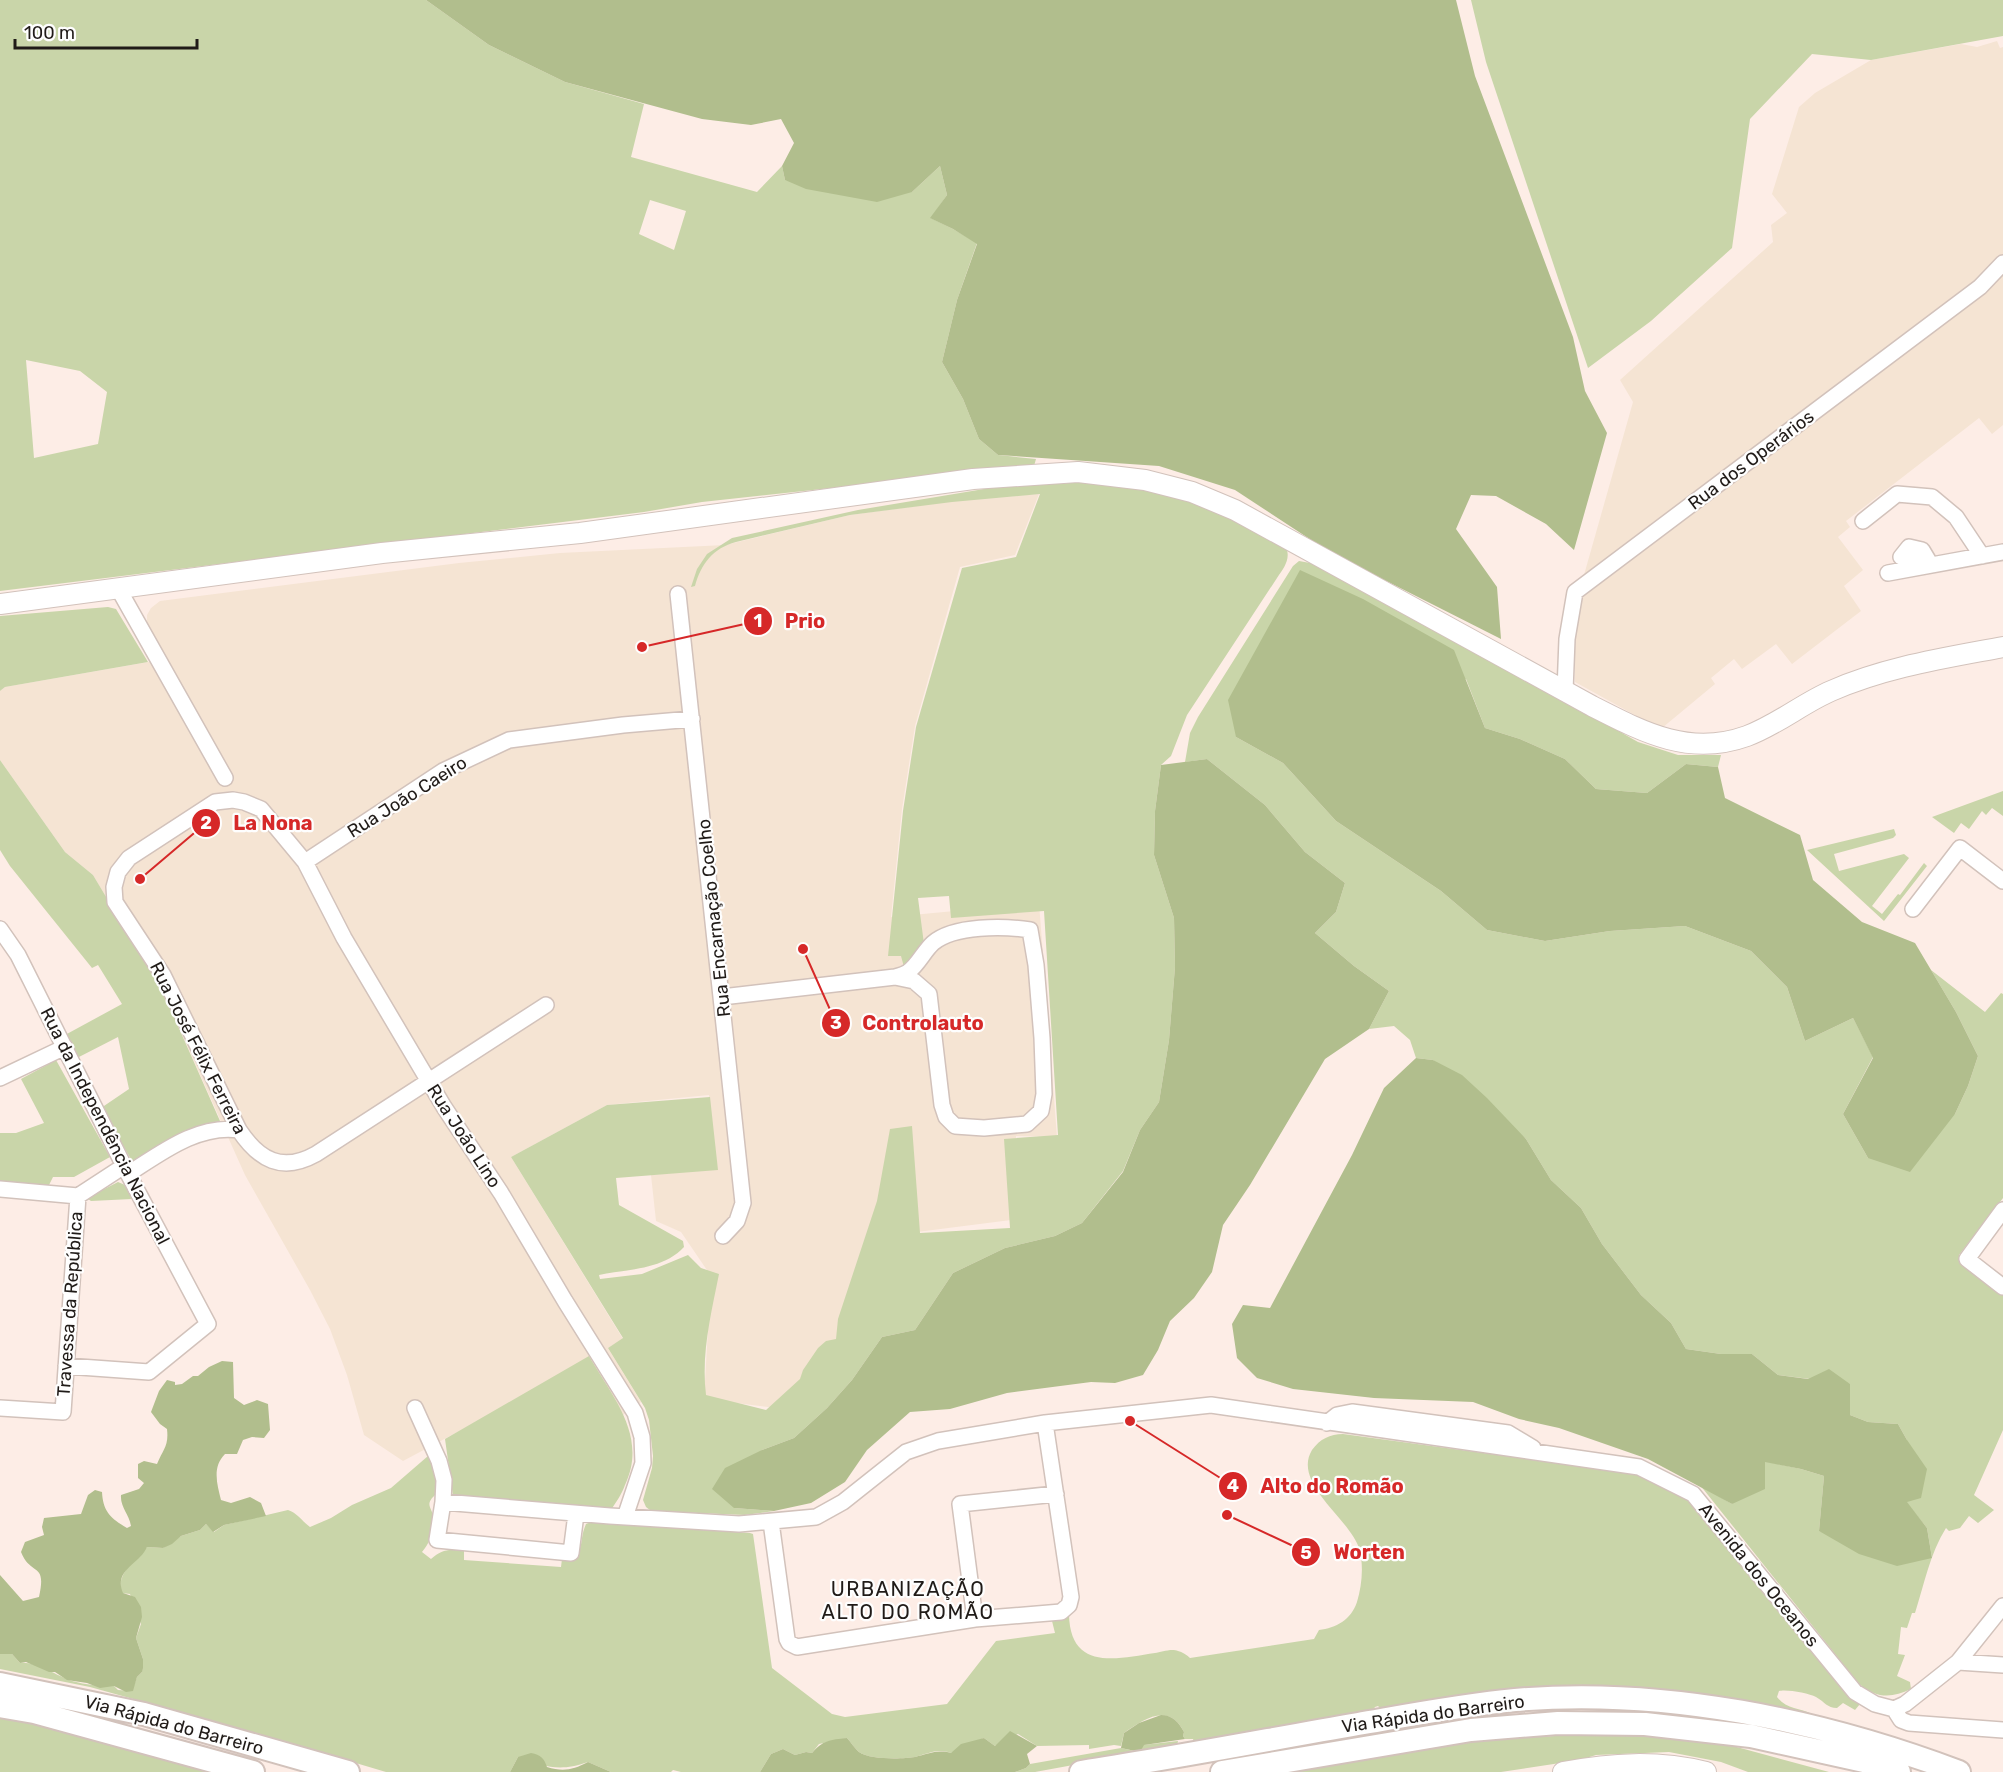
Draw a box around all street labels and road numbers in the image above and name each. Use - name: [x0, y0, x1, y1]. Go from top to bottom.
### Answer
- street label: Rua dos Operários: [1684, 405, 1818, 515]
- street label: Rua João Caeiro: [343, 751, 471, 843]
- street label: Rua Encarnação Coelho: [693, 818, 735, 1018]
- street label: Rua José Félix Ferreira: [145, 958, 251, 1138]
- street label: Rua da Independência Nacional: [36, 1004, 174, 1248]
- street label: Rua João Lino: [422, 1080, 506, 1192]
- street label: Travessa da República: [53, 1211, 87, 1397]
- street label: Avenida dos Oceanos: [1694, 1499, 1824, 1651]
- street label: Via Rápida do Barreiro: [82, 1690, 266, 1760]
- street label: Via Rápida do Barreiro: [1340, 1690, 1526, 1738]

